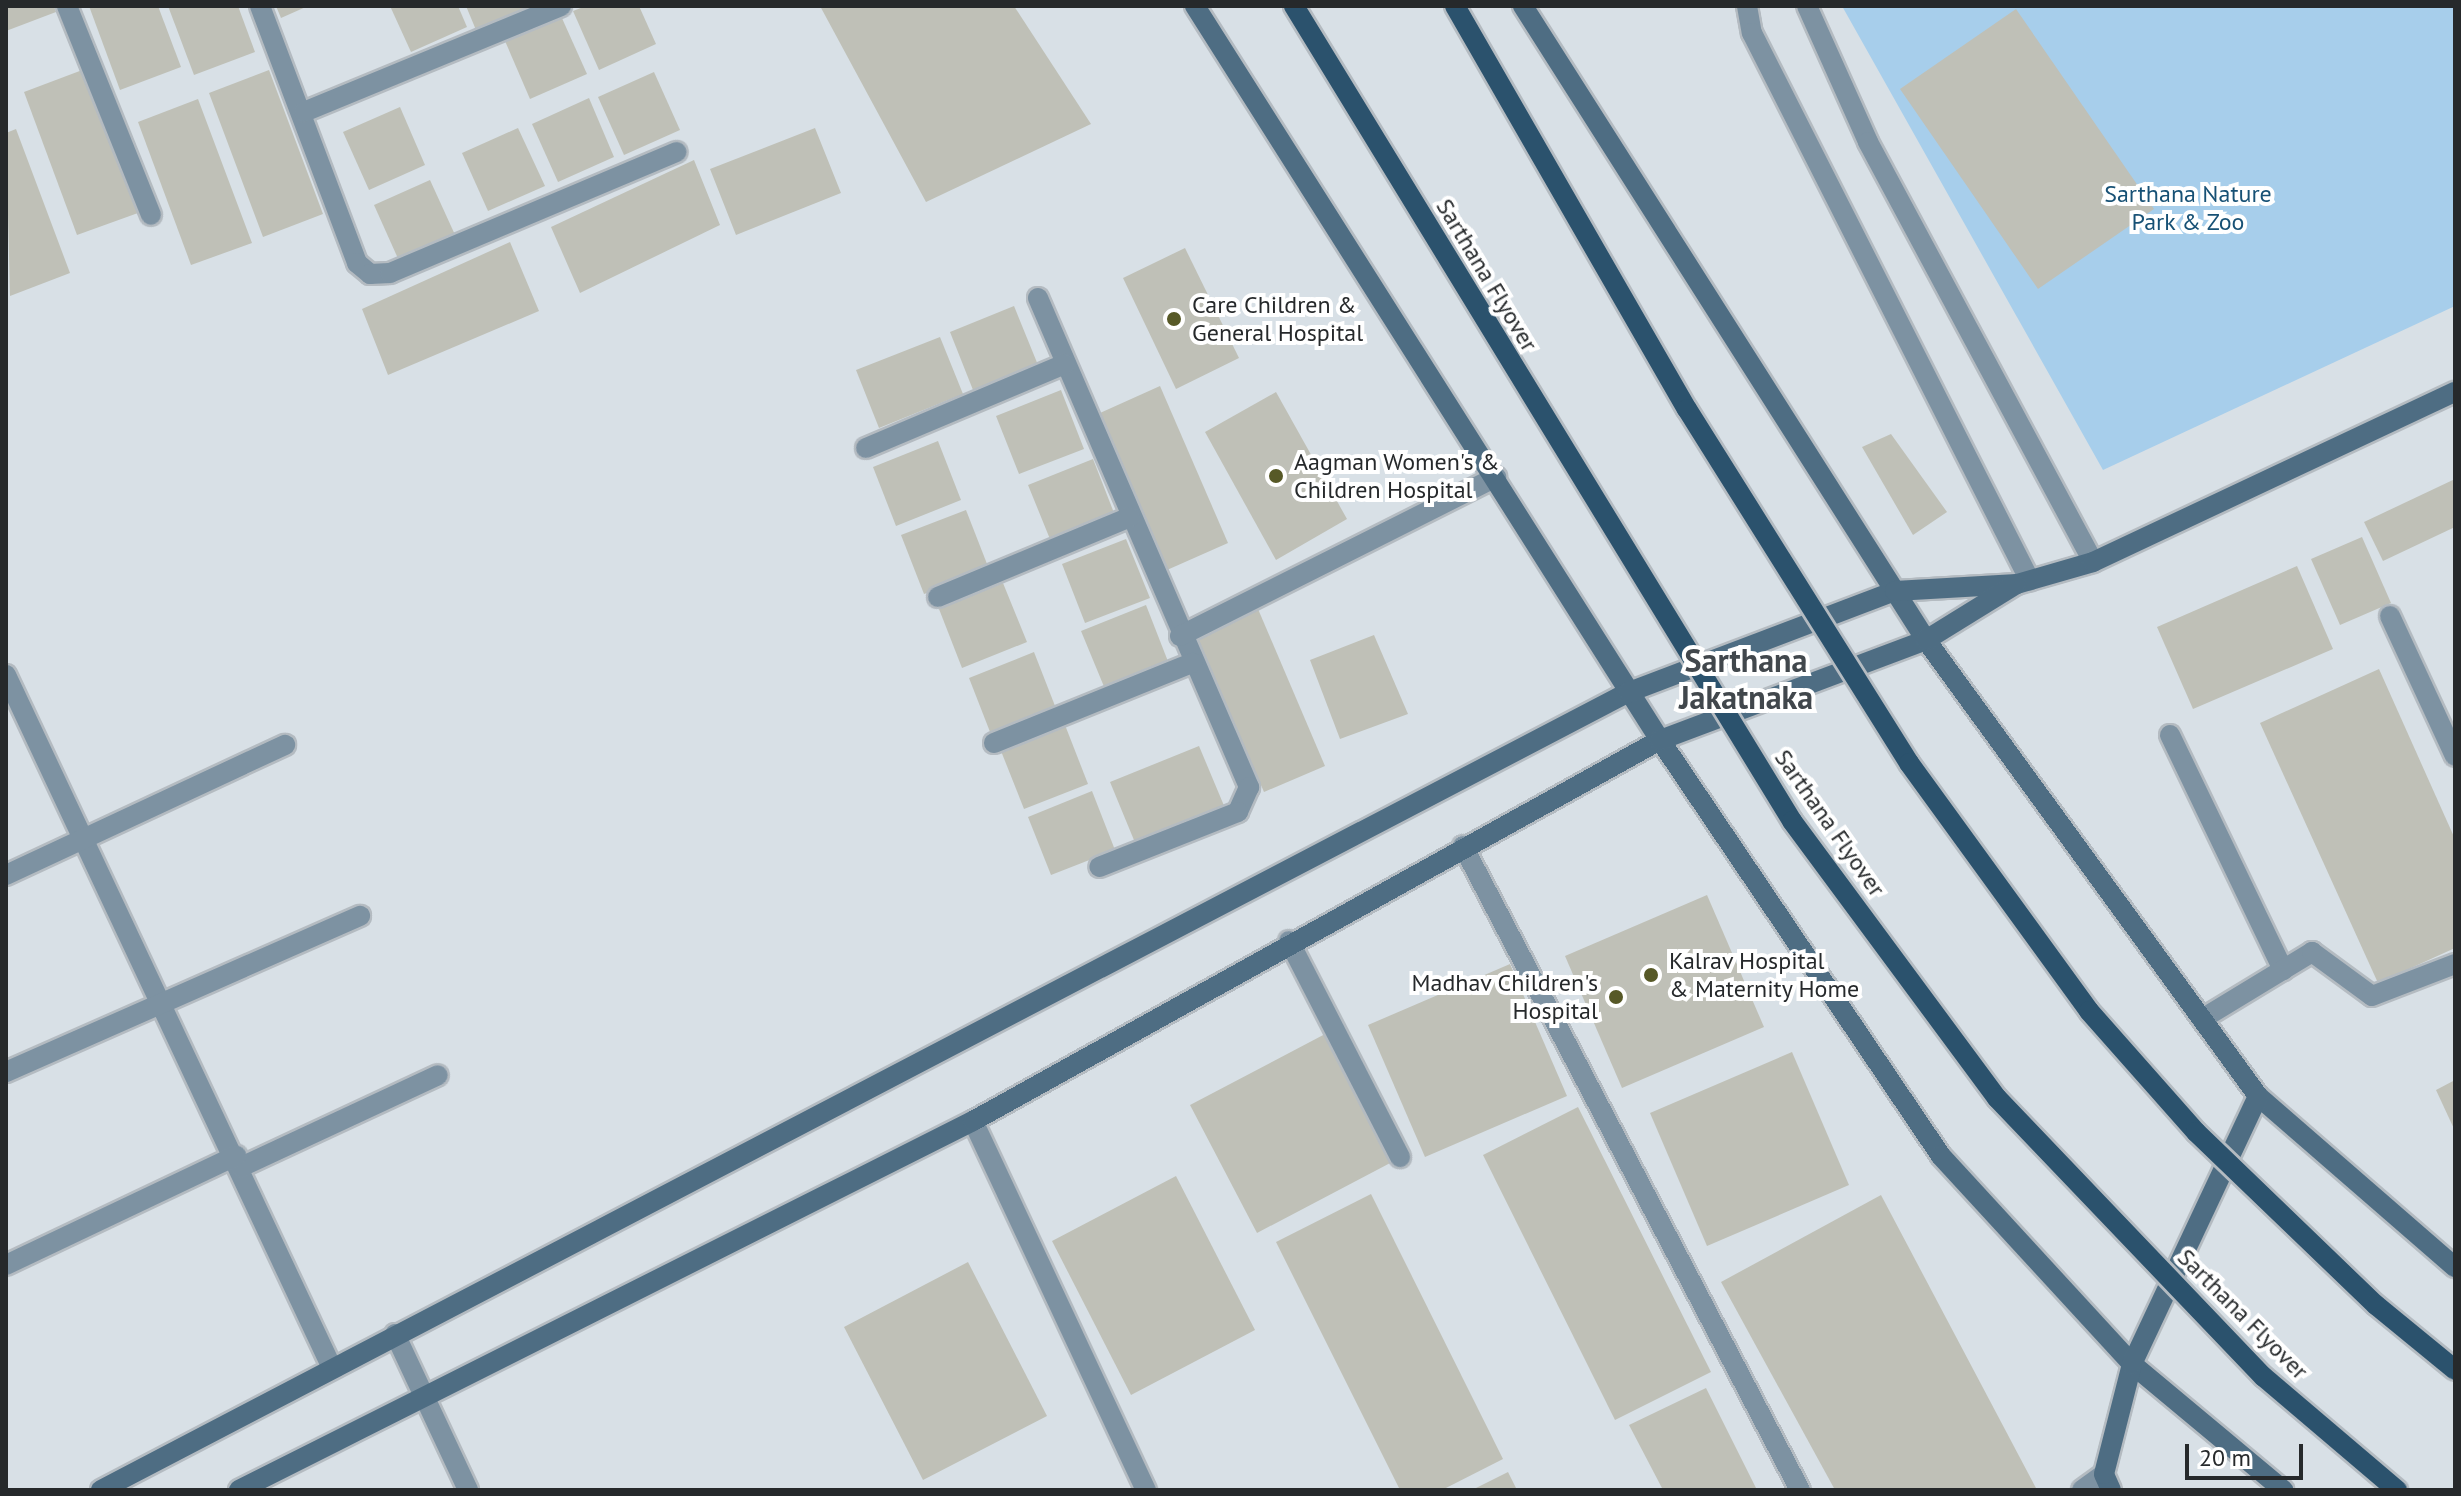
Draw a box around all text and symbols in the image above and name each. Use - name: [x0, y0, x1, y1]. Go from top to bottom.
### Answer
- park label: Sarthana Nature Park & Zoo: [2104, 180, 2272, 236]
- street label: Sarthana Flyover: [1430, 194, 1544, 356]
- place label: Care Children & General Hospital: [1192, 291, 1363, 347]
- marker: Care Children & General Hospital: [1163, 308, 1185, 330]
- place label: Aagman Women's & Children Hospital: [1294, 448, 1500, 504]
- marker: Aagman Women's & Children Hospital: [1265, 465, 1287, 487]
- district label: Sarthana Jakatnaka: [1679, 642, 1813, 717]
- street label: Sarthana Flyover: [1769, 744, 1891, 902]
- place label: Kalrav Hospital & Maternity Home: [1669, 947, 1860, 1003]
- marker: Kalrav Hospital & Maternity Home: [1640, 964, 1662, 986]
- place label: Madhav Children's Hospital: [1411, 969, 1598, 1025]
- marker: Madhav Children's Hospital: [1605, 986, 1627, 1008]
- street label: Sarthana Flyover: [2172, 1243, 2314, 1385]
- scale bar: [2189, 1428, 2307, 1478]
- text: 20 m: [2199, 1442, 2251, 1473]

